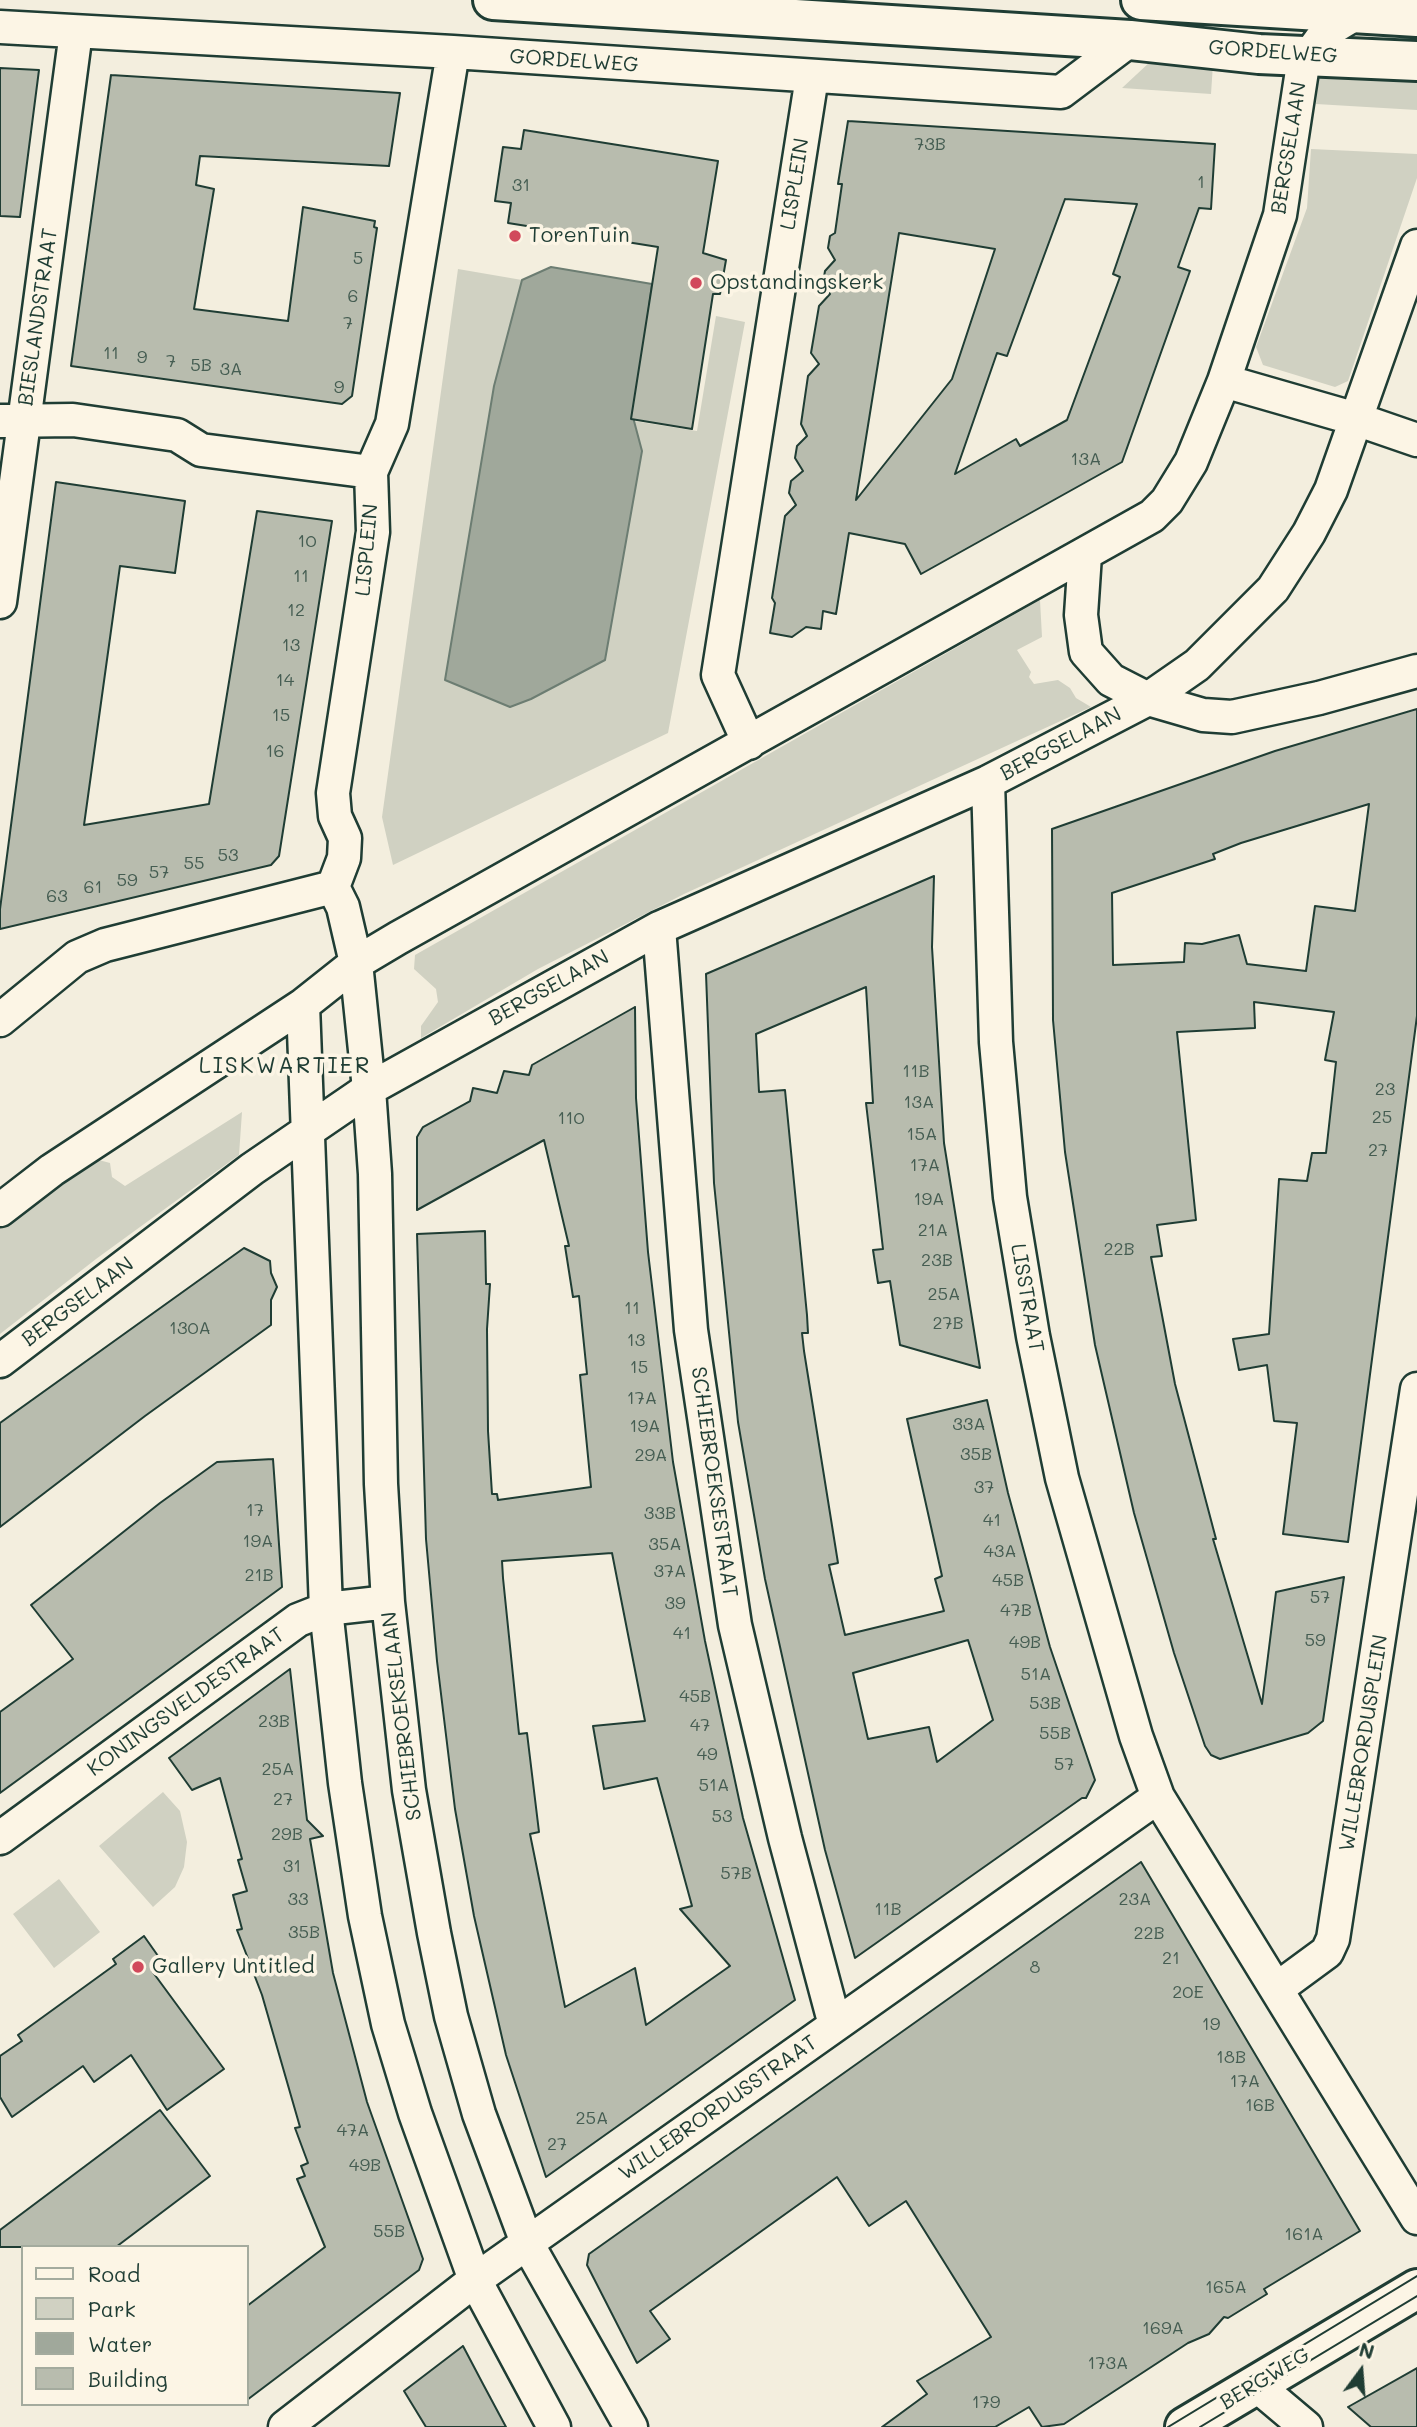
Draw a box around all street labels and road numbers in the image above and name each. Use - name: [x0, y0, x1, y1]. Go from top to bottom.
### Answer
- street label: GORDELWEG: [1208, 35, 1338, 69]
- street label: GORDELWEG: [509, 44, 639, 78]
- street label: BERGSELAAN: [1266, 80, 1312, 216]
- street label: LISPLEIN: [775, 136, 815, 232]
- street label: BIESLANDSTRAAT: [13, 226, 63, 408]
- street label: LISPLEIN: [350, 503, 384, 597]
- street label: BERGSELAAN: [996, 702, 1126, 786]
- street label: BERGSELAAN: [484, 945, 614, 1031]
- street label: LISSTRAAT: [1005, 1242, 1049, 1354]
- street label: BERGSELAAN: [17, 1252, 139, 1352]
- street label: SCHIEBROEKSESTRAAT: [685, 1365, 743, 1599]
- street label: SCHIEBROEKSELAAN: [377, 1610, 427, 1822]
- street label: KONINGSVELDESTRAAT: [82, 1622, 290, 1782]
- street label: WILLEBRORDUSPLEIN: [1334, 1633, 1394, 1853]
- street label: WILLEBRORDUSSTRAAT: [614, 2030, 822, 2186]
- street label: BERGWEG: [1216, 2342, 1314, 2416]

